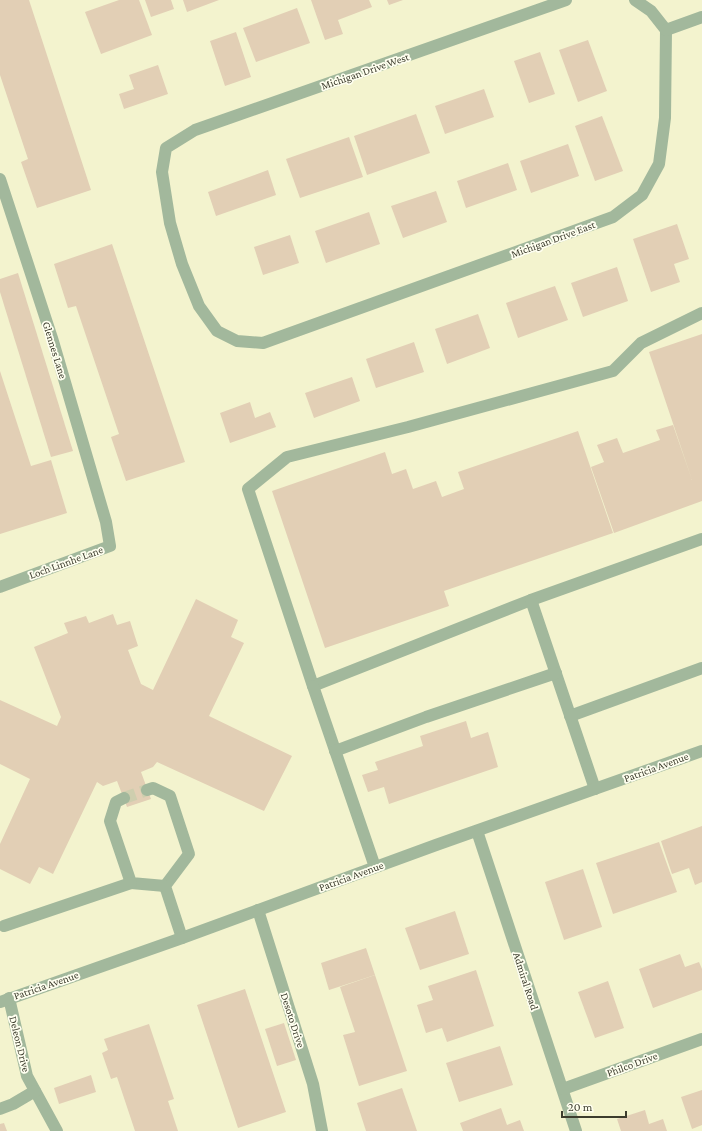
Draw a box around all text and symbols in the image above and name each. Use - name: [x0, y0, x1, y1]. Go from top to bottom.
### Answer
- street label: Michigan Drive West: [320, 50, 411, 93]
- street label: Michigan Drive East: [509, 218, 597, 261]
- street label: Glennes Lane: [41, 320, 69, 380]
- street label: Loch Linnhe Lane: [27, 543, 105, 581]
- street label: Patricia Avenue: [622, 750, 690, 784]
- street label: Patricia Avenue: [317, 859, 385, 893]
- street label: Admiral Road: [511, 951, 541, 1011]
- street label: Patricia Avenue: [12, 968, 80, 1002]
- street label: Desoto Drive: [278, 991, 308, 1049]
- street label: Deleon Drive: [7, 1015, 33, 1073]
- street label: Philco Drive: [605, 1049, 659, 1079]
- scale bar: [562, 1093, 626, 1119]
- text: 20 m: [568, 1100, 593, 1114]

